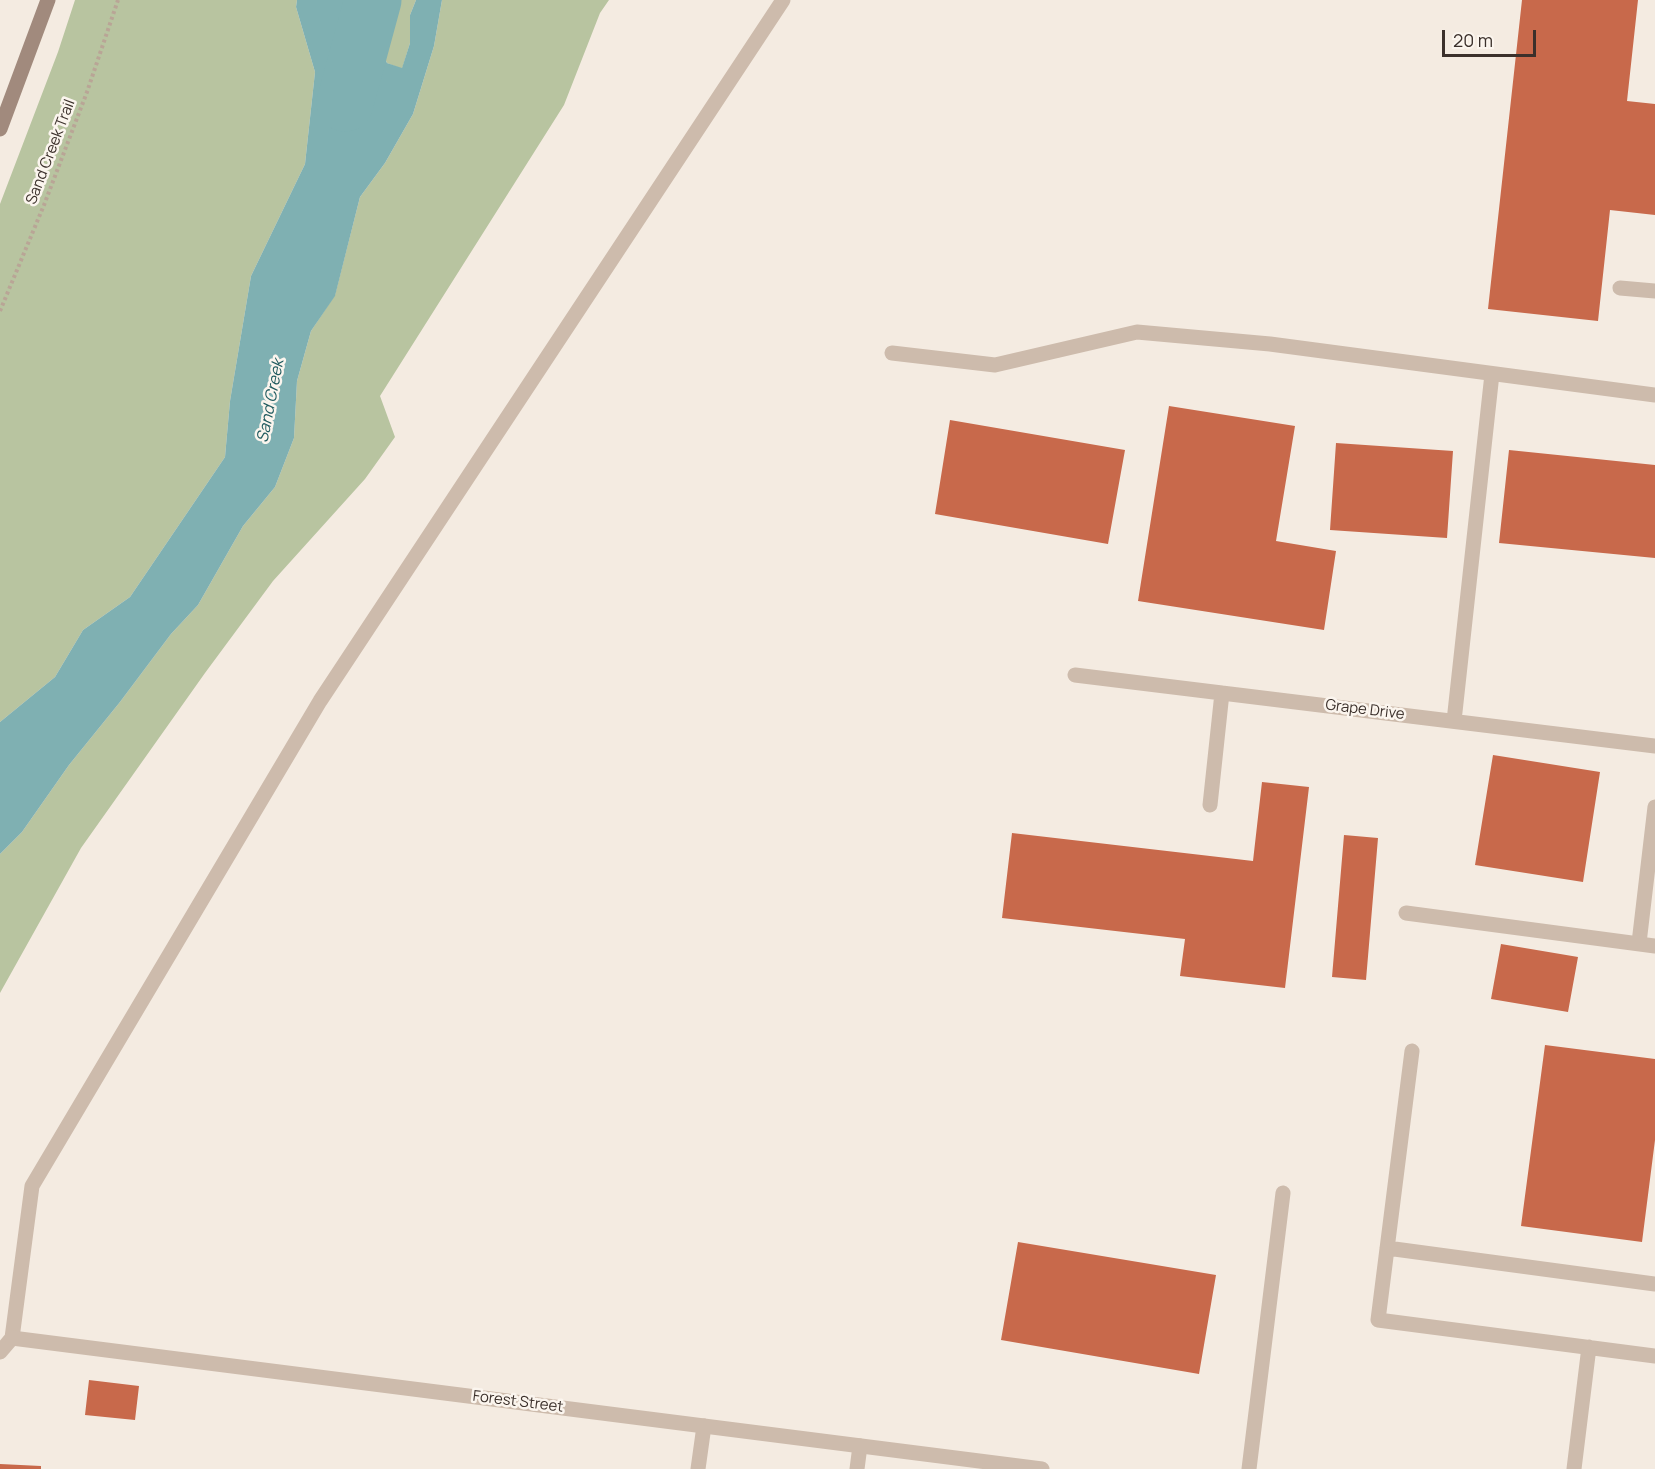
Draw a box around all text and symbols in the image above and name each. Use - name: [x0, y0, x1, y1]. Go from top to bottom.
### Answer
- scale bar: [1445, 18, 1540, 56]
- text: 20 m: [1453, 28, 1493, 52]
- street label: Sand Creek Trail: [23, 97, 79, 207]
- water label: Sand Creek: [254, 358, 288, 444]
- street label: Grape Drive: [1324, 696, 1406, 724]
- street label: Forest Street: [472, 1388, 564, 1416]

